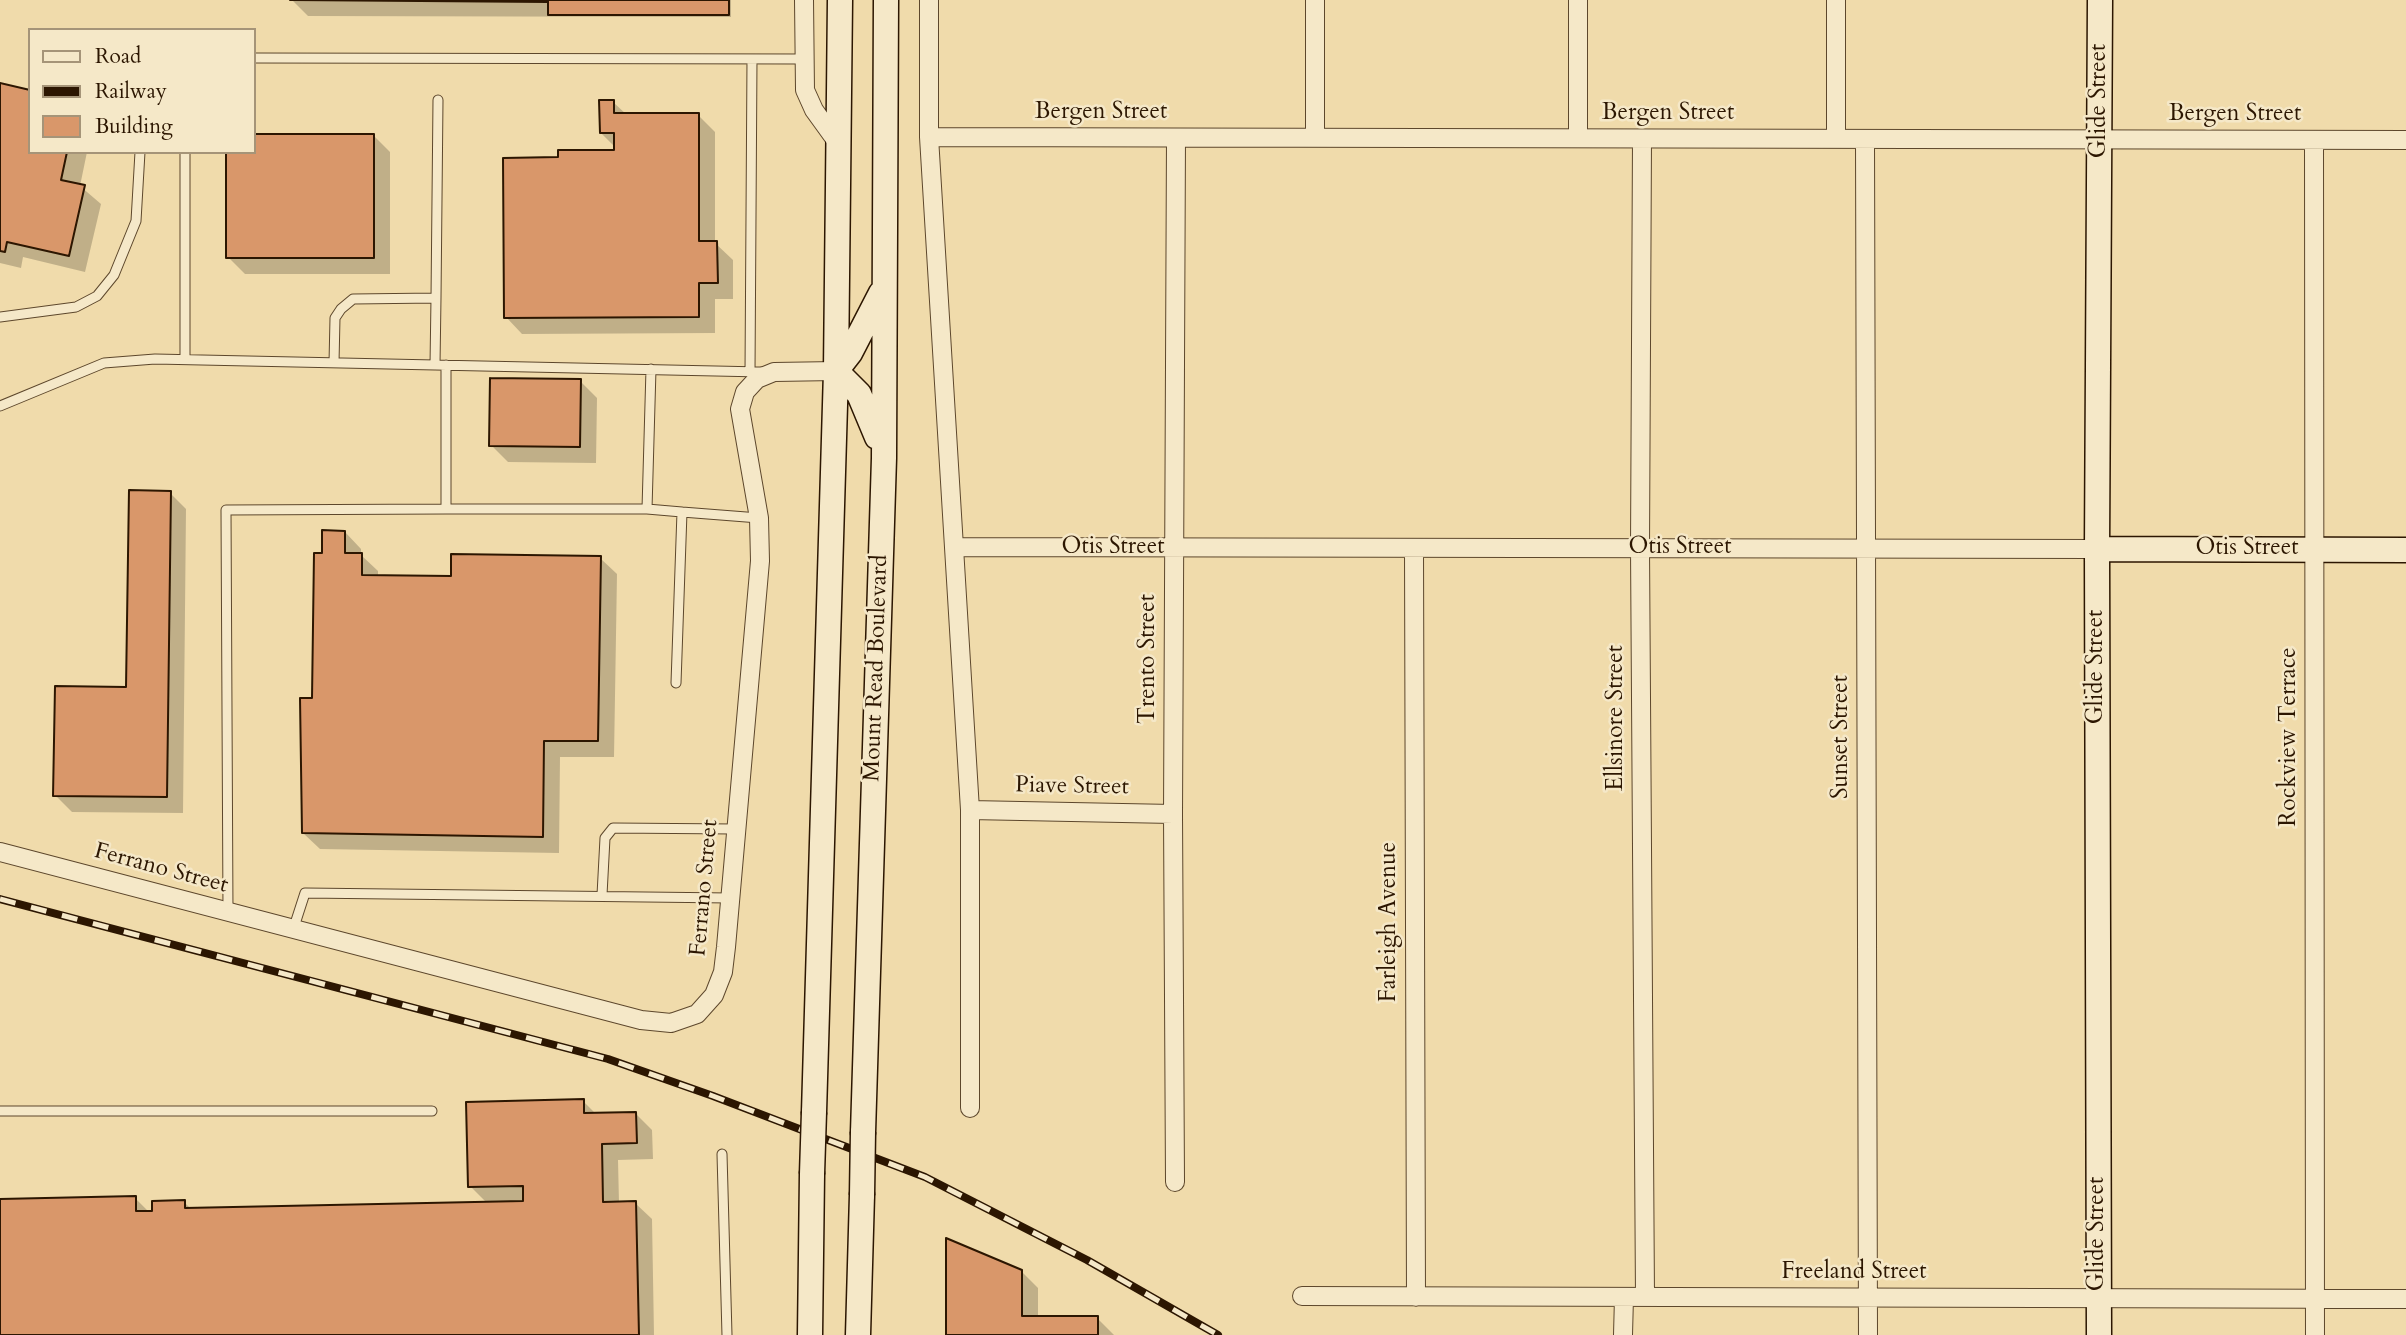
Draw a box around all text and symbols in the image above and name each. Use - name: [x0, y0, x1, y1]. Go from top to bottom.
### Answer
- legend: [28, 28, 256, 154]
- text: Road: [95, 42, 141, 71]
- street label: Glide Street: [2086, 44, 2114, 158]
- text: Railway: [95, 77, 167, 106]
- street label: Bergen Street: [1035, 99, 1167, 127]
- street label: Bergen Street: [1602, 100, 1734, 128]
- street label: Bergen Street: [2169, 101, 2301, 129]
- text: Building: [95, 112, 173, 141]
- street label: Otis Street: [1062, 534, 1164, 562]
- street label: Otis Street: [1629, 534, 1731, 562]
- street label: Otis Street: [2196, 535, 2298, 563]
- street label: Mount Read Boulevard: [859, 554, 895, 782]
- street label: Trento Street: [1135, 594, 1163, 724]
- street label: Glide Street: [2083, 610, 2111, 724]
- street label: Ellsinore Street: [1603, 645, 1631, 791]
- street label: Rockview Terrace: [2276, 647, 2304, 827]
- street label: Sunset Street: [1828, 675, 1856, 799]
- street label: Piave Street: [1015, 772, 1129, 802]
- street label: Ferrano Street: [685, 818, 725, 958]
- street label: Ferrano Street: [91, 838, 231, 900]
- street label: Farleigh Avenue: [1376, 842, 1404, 1002]
- street label: Glide Street: [2084, 1177, 2112, 1291]
- street label: Freeland Street: [1782, 1259, 1926, 1287]

